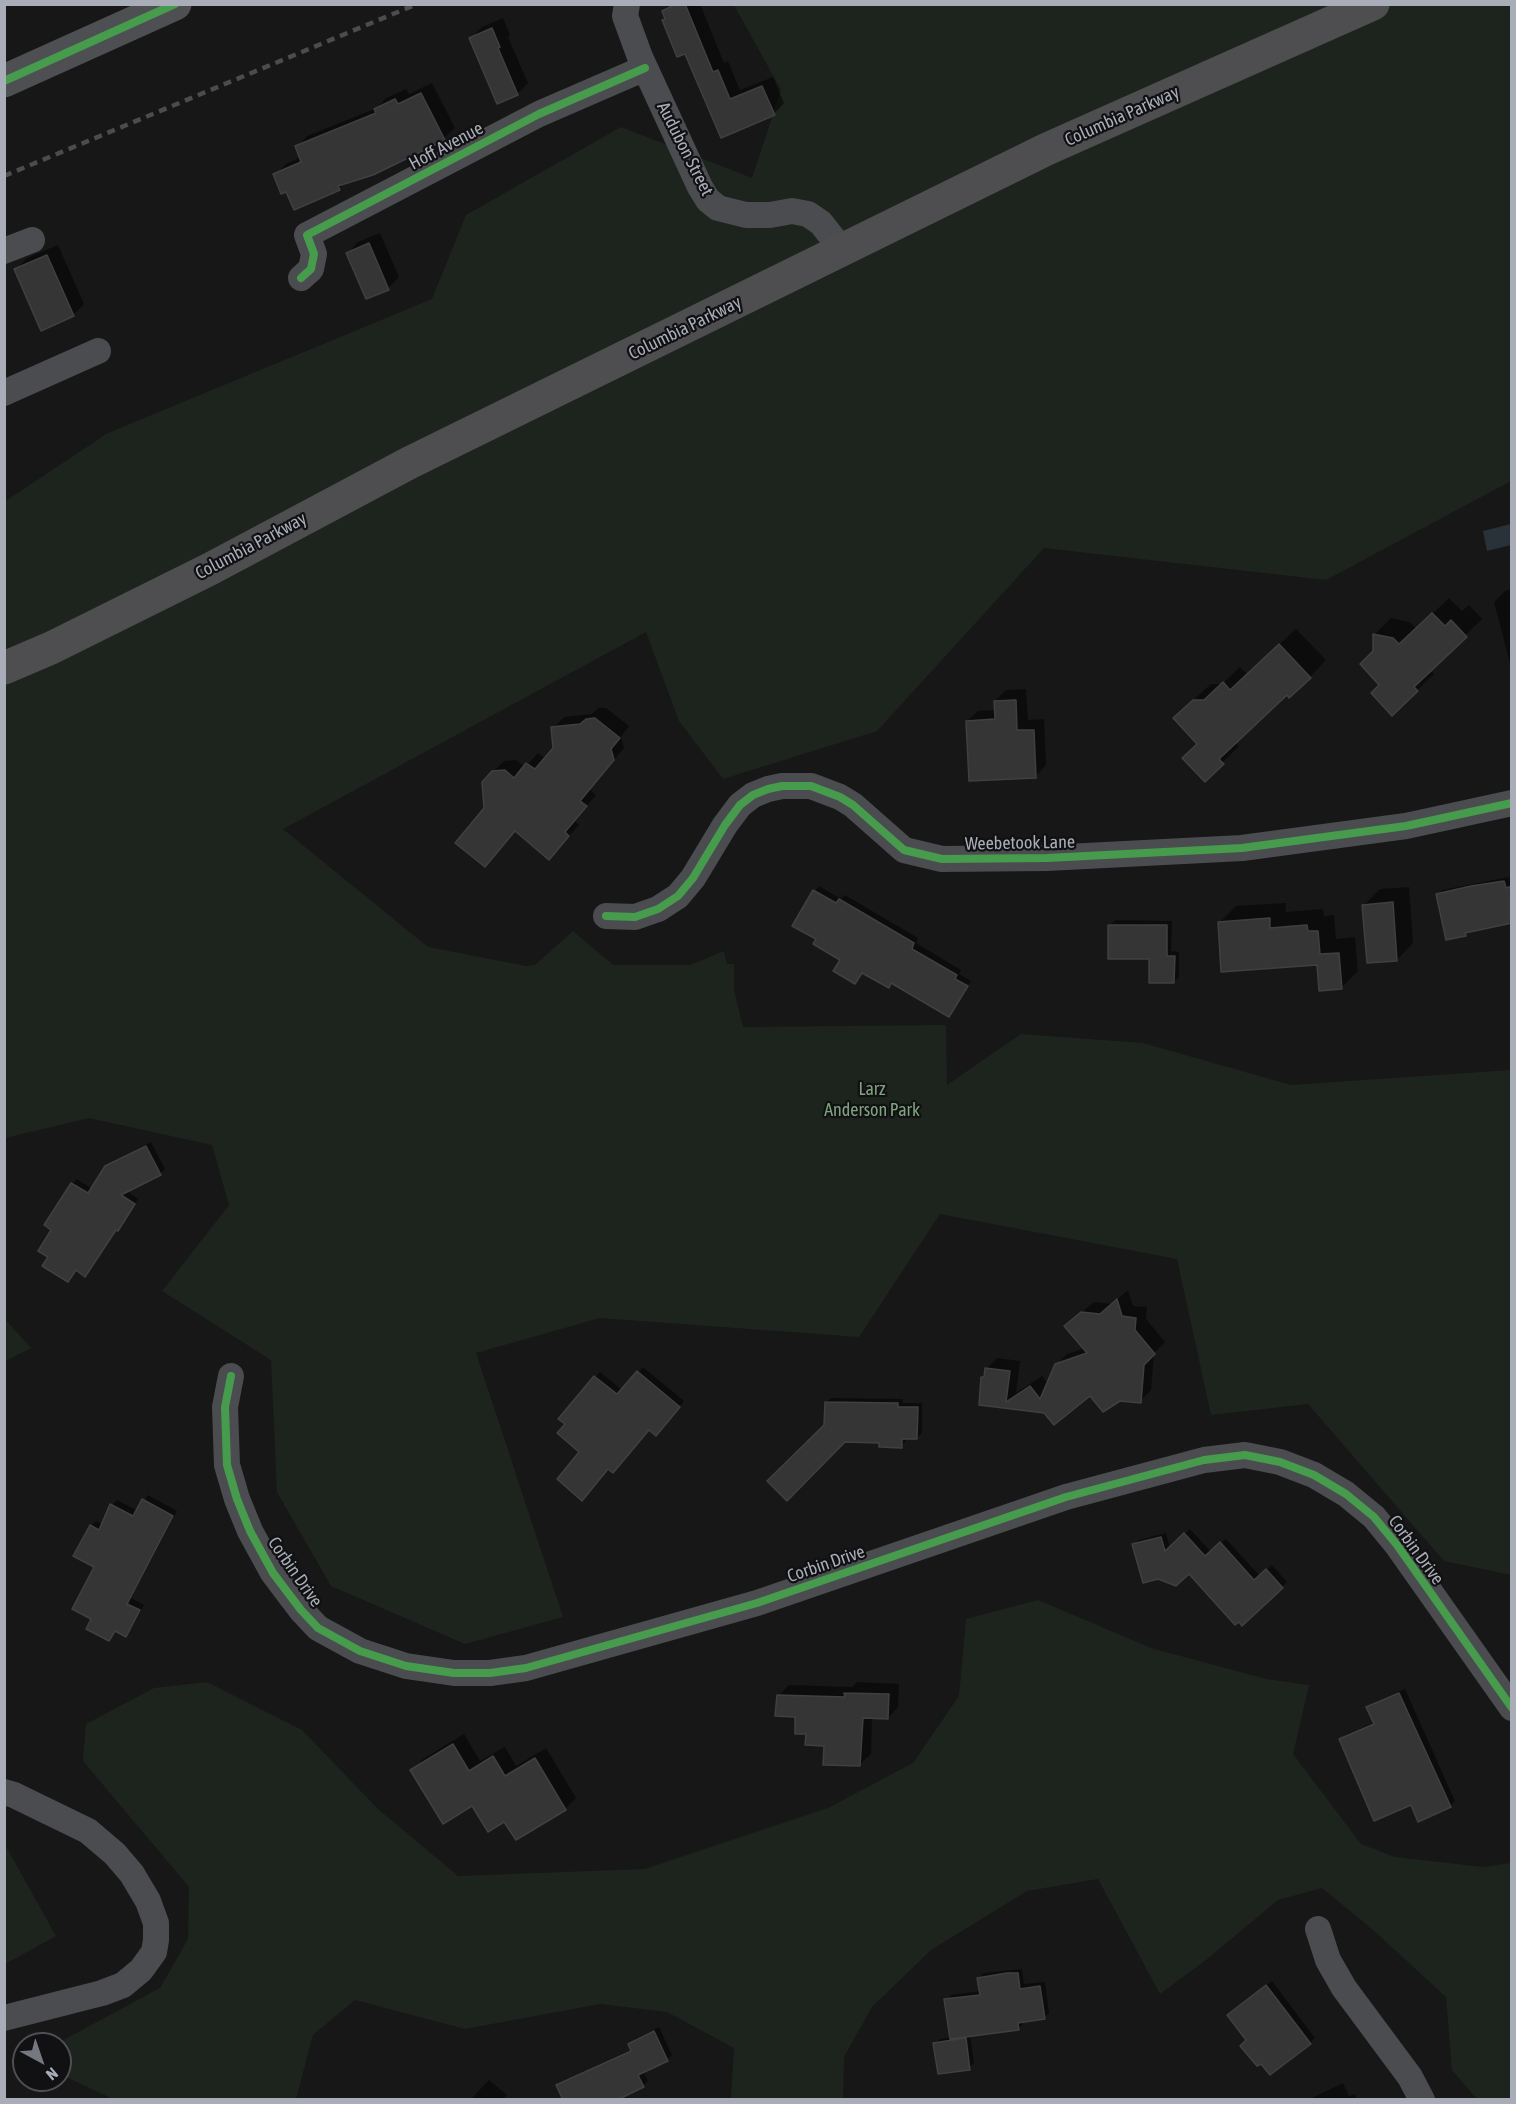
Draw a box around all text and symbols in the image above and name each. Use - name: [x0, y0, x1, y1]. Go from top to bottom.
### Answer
- street label: Columbia Parkway: [1061, 81, 1183, 151]
- street label: Audubon Street: [652, 98, 718, 200]
- street label: Hoff Avenue: [405, 117, 487, 175]
- street label: Columbia Parkway: [625, 291, 745, 365]
- street label: Columbia Parkway: [192, 508, 310, 584]
- street label: Weebetook Lane: [965, 831, 1075, 855]
- park label: Larz Anderson Park: [824, 1078, 920, 1120]
- street label: Corbin Drive: [1384, 1511, 1448, 1589]
- street label: Corbin Drive: [263, 1533, 327, 1611]
- street label: Corbin Drive: [784, 1541, 868, 1587]
- north arrow: [12, 2032, 72, 2092]
- text: N: [43, 2064, 62, 2084]

